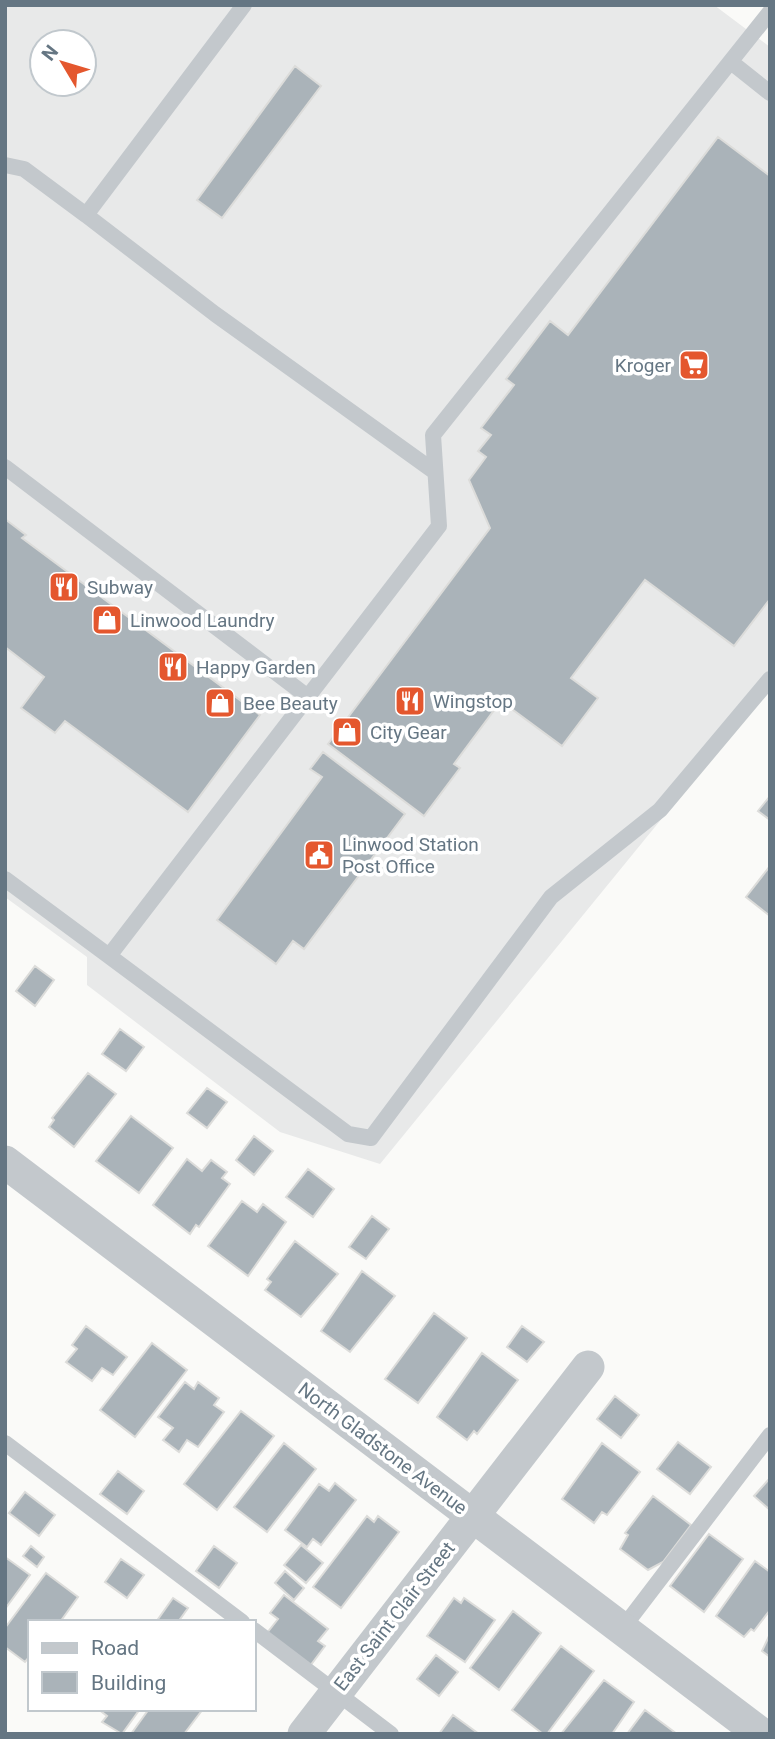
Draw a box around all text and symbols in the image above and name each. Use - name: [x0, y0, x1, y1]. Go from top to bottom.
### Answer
- north arrow: [28, 28, 98, 98]
- text: N: [37, 40, 63, 65]
- supermarket icon: Kroger: [677, 348, 711, 382]
- place label: Kroger: [615, 354, 672, 377]
- restaurant icon: Subway: [47, 570, 81, 604]
- place label: Subway: [87, 576, 153, 599]
- shop icon: Linwood Laundry: [90, 603, 124, 637]
- place label: Linwood Laundry: [130, 609, 275, 632]
- restaurant icon: Happy Garden: [156, 650, 190, 684]
- place label: Happy Garden: [196, 656, 316, 679]
- restaurant icon: Wingstop: [393, 684, 427, 718]
- shop icon: Bee Beauty: [203, 686, 237, 720]
- place label: Wingstop: [433, 690, 513, 713]
- place label: Bee Beauty: [243, 692, 338, 715]
- shop icon: City Gear: [330, 715, 364, 749]
- place label: City Gear: [370, 721, 447, 744]
- place label: Linwood Station Post Office: [342, 833, 479, 878]
- public building icon: Linwood Station Post Office: [302, 838, 336, 872]
- street label: North Gladstone Avenue: [294, 1377, 472, 1519]
- street label: East Saint Clair Street: [329, 1537, 460, 1695]
- legend: [28, 1620, 256, 1711]
- text: Road: [91, 1636, 139, 1660]
- text: Building: [91, 1671, 166, 1695]

